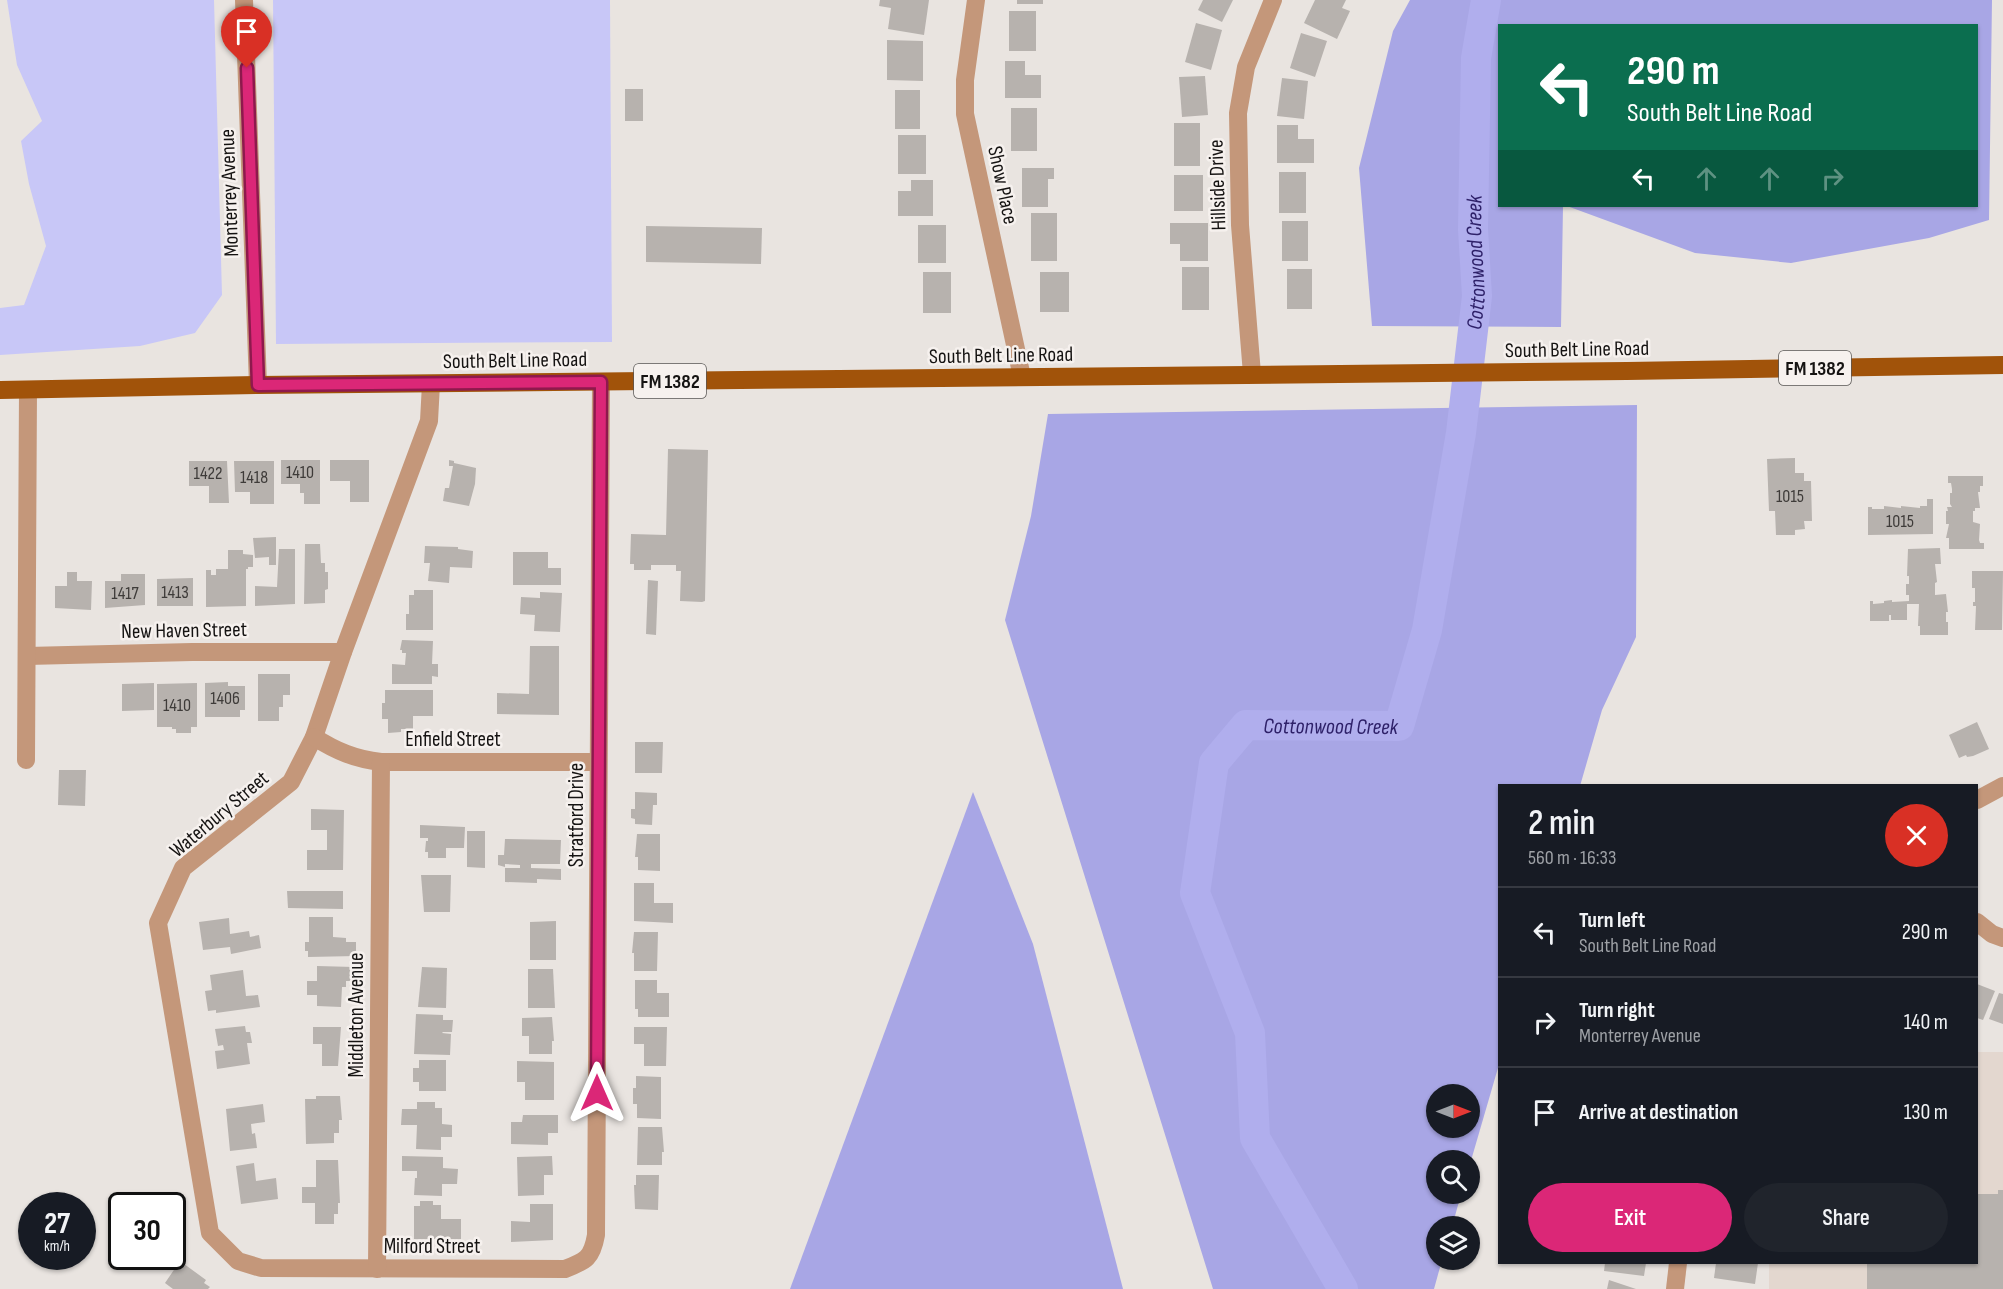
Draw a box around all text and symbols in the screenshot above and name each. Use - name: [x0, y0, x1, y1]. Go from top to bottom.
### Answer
- pin: [221, 6, 272, 68]
- icon: arrive: [230, 15, 263, 48]
- text: 290 m: [1627, 46, 1720, 97]
- icon: left: [1528, 48, 1606, 126]
- text: South Belt Line Road: [1627, 97, 1812, 129]
- street label: Monterrey Avenue: [215, 129, 244, 257]
- street label: Hillside Drive: [1203, 139, 1232, 231]
- street label: Show Place: [982, 144, 1023, 227]
- icon: left: [1627, 162, 1660, 195]
- icon: ahead: [1690, 162, 1723, 195]
- icon: ahead: [1753, 162, 1786, 195]
- icon: right: [1816, 162, 1849, 195]
- water label: Cottonwood Creek: [1461, 194, 1492, 331]
- street label: South Belt Line Road: [1505, 336, 1649, 363]
- street label: South Belt Line Road: [929, 342, 1073, 369]
- street label: South Belt Line Road: [443, 347, 587, 374]
- road number: FM 1382: [1779, 351, 1851, 385]
- road number: FM 1382: [634, 364, 706, 398]
- house number: 1410: [286, 462, 314, 483]
- house number: 1422: [194, 463, 222, 484]
- house number: 1418: [240, 467, 268, 488]
- house number: 1015: [1776, 486, 1804, 507]
- house number: 1015: [1886, 511, 1914, 532]
- house number: 1413: [161, 582, 189, 603]
- house number: 1417: [111, 583, 139, 604]
- street label: New Haven Street: [121, 617, 247, 644]
- house number: 1406: [210, 688, 240, 709]
- house number: 1410: [163, 695, 191, 716]
- water label: Cottonwood Creek: [1263, 713, 1399, 741]
- street label: Enfield Street: [405, 727, 501, 752]
- street label: Stratford Drive: [564, 763, 589, 867]
- street label: Waterbury Street: [165, 766, 274, 863]
- text: 2 min: [1528, 802, 1595, 845]
- button: close: [1885, 804, 1948, 867]
- text: 560 m · 16:33: [1528, 846, 1616, 870]
- text: Turn left: [1579, 907, 1645, 934]
- icon: left: [1528, 916, 1561, 949]
- text: 290 m: [1902, 919, 1948, 946]
- text: South Belt Line Road: [1579, 934, 1716, 958]
- street label: Middleton Avenue: [344, 953, 369, 1077]
- text: Turn right: [1579, 997, 1655, 1024]
- icon: right: [1528, 1006, 1561, 1039]
- text: 140 m: [1904, 1009, 1948, 1036]
- text: Monterrey Avenue: [1579, 1024, 1701, 1048]
- position arrow: [565, 1061, 629, 1125]
- north arrow: [1426, 1084, 1480, 1138]
- map controls: [1426, 1084, 1480, 1270]
- icon: arrive: [1528, 1096, 1561, 1129]
- text: Arrive at destination: [1579, 1099, 1738, 1126]
- text: 130 m: [1904, 1099, 1948, 1126]
- button: search: [1426, 1150, 1480, 1204]
- button: Exit: [1528, 1183, 1732, 1252]
- button: Share: [1744, 1183, 1948, 1252]
- speed limit sign: 30: [108, 1192, 186, 1270]
- text: 27: [44, 1206, 70, 1242]
- button: layers: [1426, 1216, 1480, 1270]
- street label: Milford Street: [384, 1234, 480, 1259]
- text: km/h: [44, 1237, 70, 1256]

